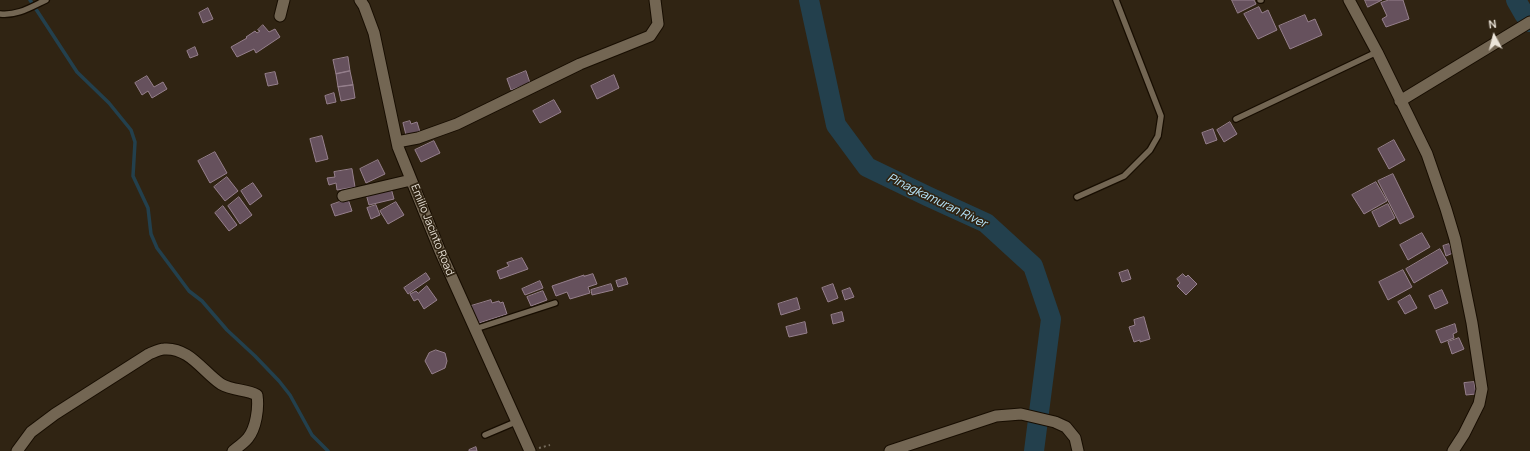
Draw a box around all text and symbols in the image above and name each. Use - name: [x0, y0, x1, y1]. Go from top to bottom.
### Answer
- north arrow: [1474, 16, 1514, 56]
- text: N: [1488, 16, 1497, 32]
- water label: Pinagkamuran River: [885, 171, 989, 231]
- street label: Emilio Jacinto Road: [408, 182, 456, 278]

